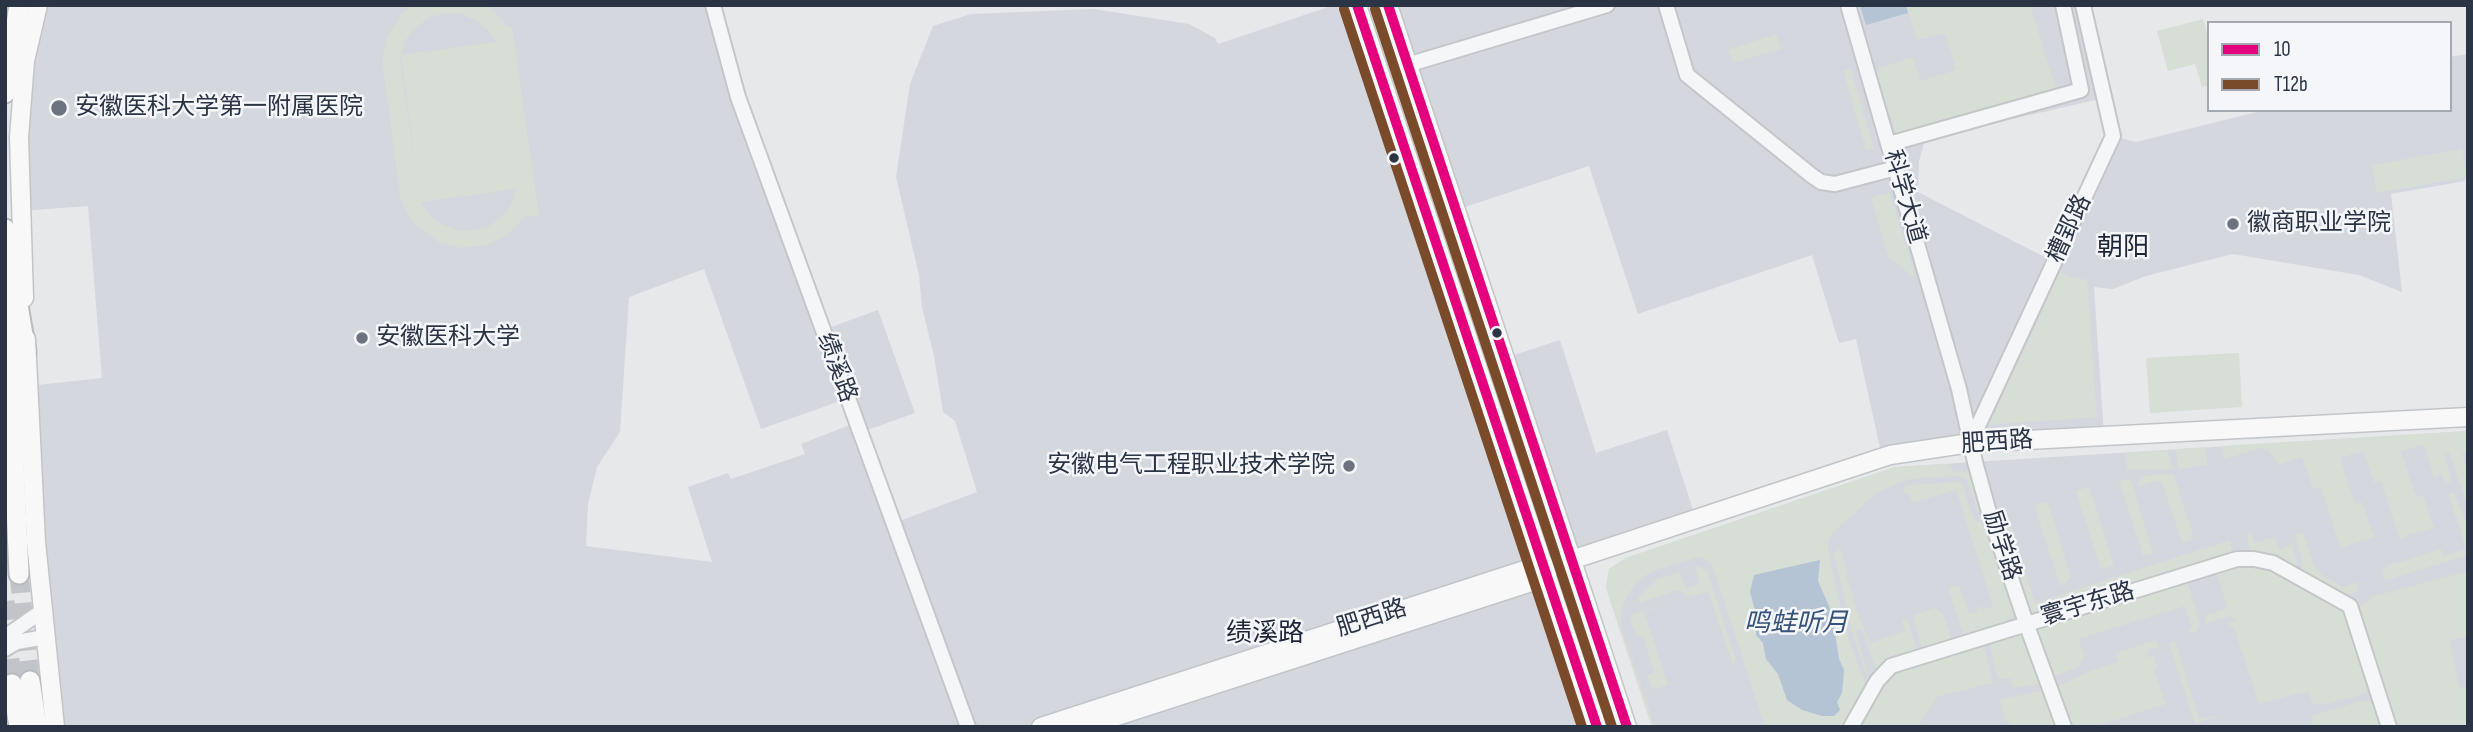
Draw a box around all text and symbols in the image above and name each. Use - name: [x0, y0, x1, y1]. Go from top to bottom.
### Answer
- legend: [2207, 21, 2452, 112]
- text: 10: [2274, 37, 2291, 62]
- text: T12b: [2274, 72, 2308, 97]
- place label: 安徽医科大学第一附属医院: [75, 94, 363, 122]
- marker: 安徽医科大学第一附属医院: [49, 98, 69, 118]
- street label: 科学大道: [1877, 147, 1931, 247]
- unlabelled marker: [1387, 151, 1401, 165]
- street label: 槽郢路: [2042, 190, 2098, 268]
- place label: 徽商职业学院: [2247, 210, 2391, 238]
- marker: 徽商职业学院: [2225, 216, 2241, 232]
- district label: 朝阳: [2097, 232, 2149, 264]
- place label: 安徽医科大学: [376, 324, 520, 352]
- unlabelled marker: [1490, 326, 1504, 340]
- street label: 绩溪路: [810, 329, 862, 407]
- marker: 安徽医科大学: [354, 330, 370, 346]
- street label: 肥西路: [1960, 426, 2034, 460]
- place label: 安徽电气工程职业技术学院: [1047, 452, 1335, 480]
- marker: 安徽电气工程职业技术学院: [1341, 458, 1357, 474]
- street label: 励学路: [1976, 507, 2026, 585]
- street label: 寰宇东路: [2038, 577, 2138, 633]
- street label: 肥西路: [1333, 594, 1411, 644]
- water label: 鸣蛙听月: [1744, 608, 1848, 640]
- district label: 绩溪路: [1226, 618, 1304, 650]

